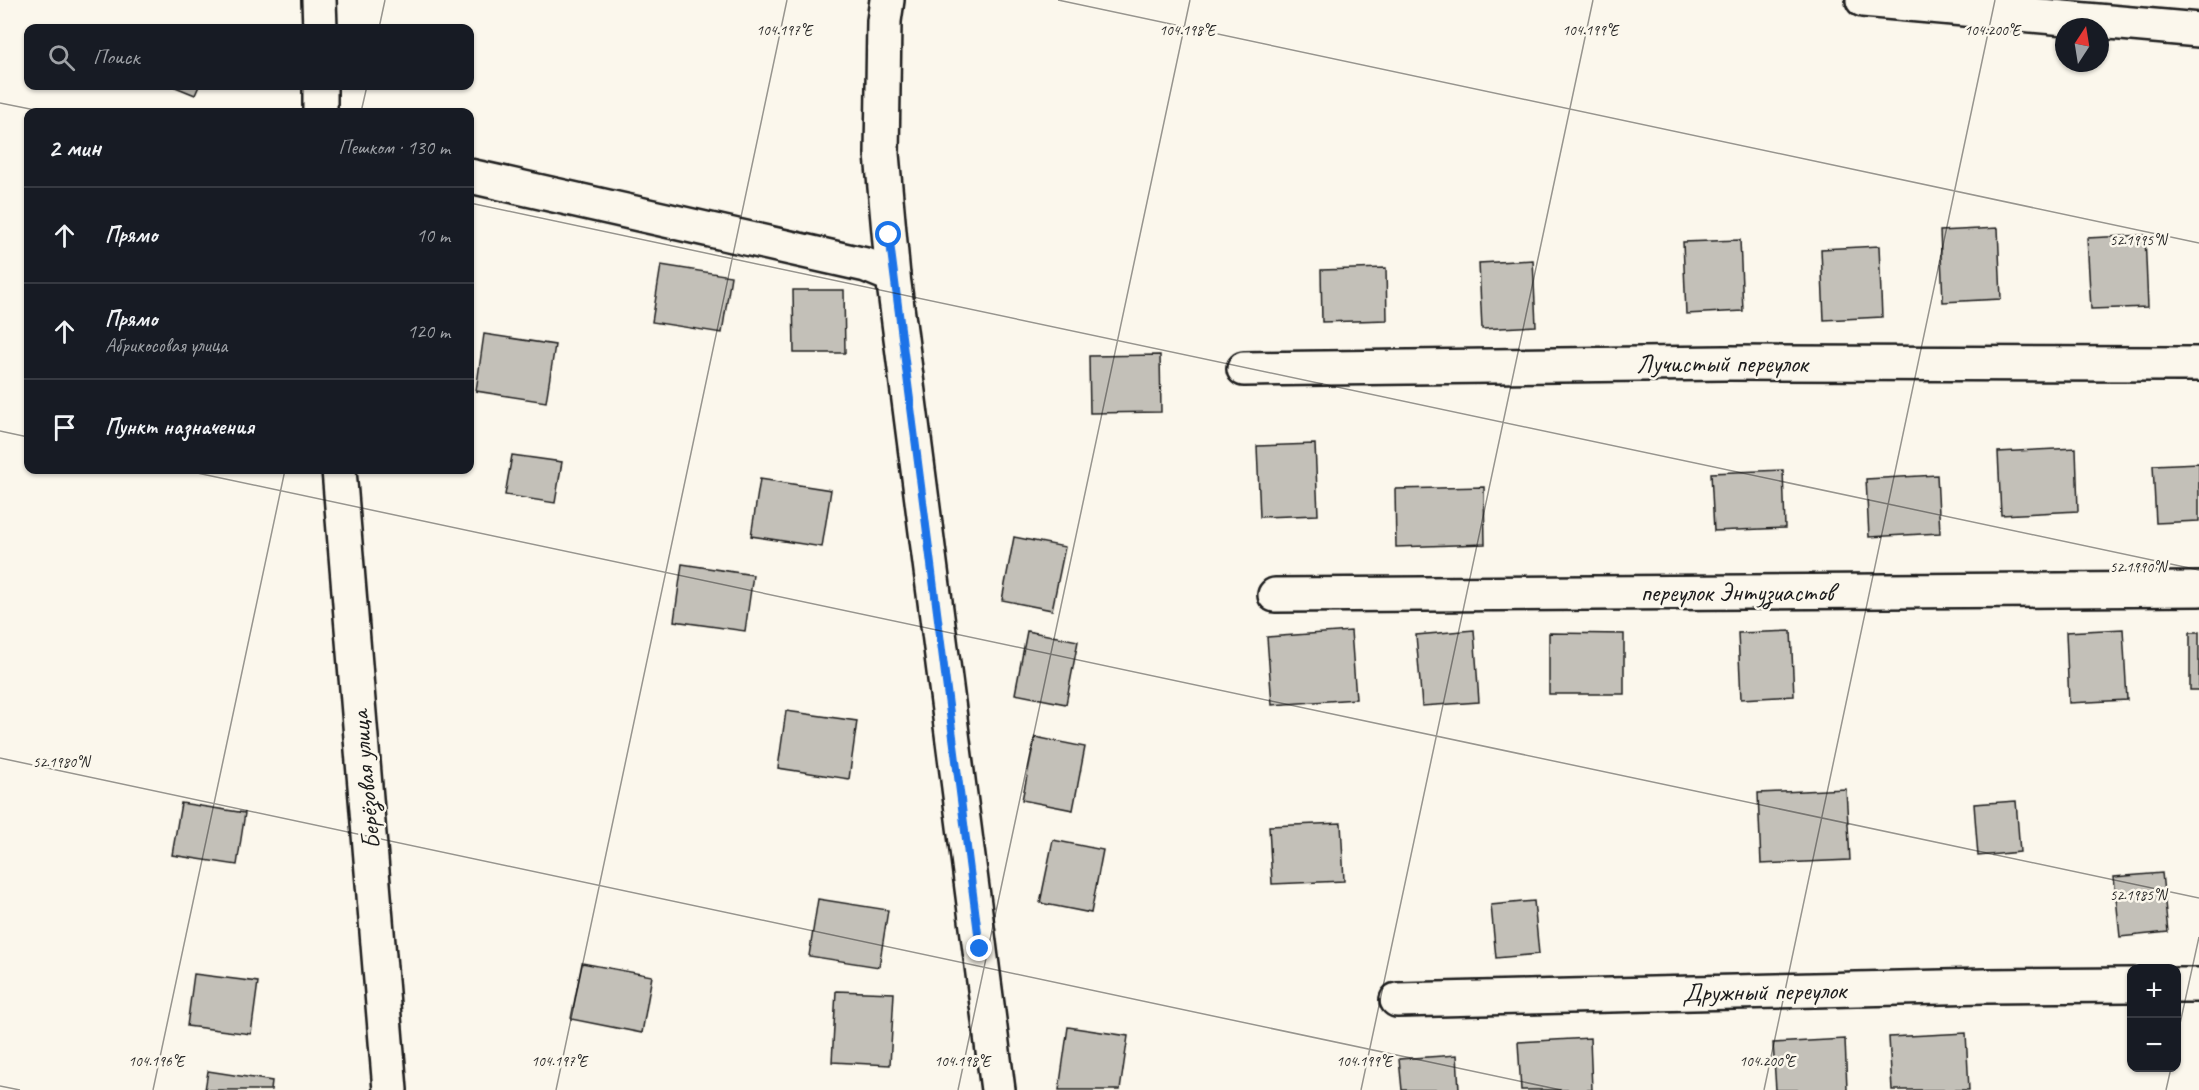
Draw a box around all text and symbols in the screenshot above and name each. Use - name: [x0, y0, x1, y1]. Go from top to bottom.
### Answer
- north arrow: [2055, 18, 2109, 72]
- text: 104.197°E: [756, 21, 814, 40]
- text: 104.198°E: [1159, 21, 1217, 40]
- text: 104.199°E: [1562, 21, 1620, 40]
- text: 104.200°E: [1964, 21, 2022, 40]
- search box: [24, 24, 474, 90]
- icon: search: [45, 41, 78, 74]
- text: Поиск: [93, 43, 139, 71]
- text: 2 мин: [48, 131, 101, 164]
- text: Пешком · 130 m: [338, 135, 450, 160]
- icon: ahead: [48, 219, 81, 252]
- text: Прямо: [105, 221, 157, 249]
- route start: [875, 221, 901, 247]
- text: 10 m: [416, 223, 450, 248]
- text: 52.1995°N: [2110, 231, 2169, 250]
- text: Прямо: [105, 305, 157, 333]
- icon: ahead: [48, 315, 81, 348]
- text: 120 m: [407, 319, 450, 344]
- text: Абрикосовая улица: [105, 333, 227, 358]
- street label: Лучистый переулок: [1636, 347, 1810, 380]
- icon: arrive: [48, 411, 81, 444]
- text: Пункт назначения: [105, 413, 254, 441]
- text: 52.1990°N: [2110, 558, 2169, 577]
- street label: переулок Энтузиастов: [1640, 576, 1840, 610]
- street label: Берёзовая улица: [343, 707, 389, 851]
- text: 52.1980°N: [33, 753, 92, 772]
- text: 52.1985°N: [2110, 886, 2169, 905]
- route end: [966, 935, 992, 961]
- map controls: [2127, 964, 2181, 1072]
- button: +: [2127, 964, 2181, 1018]
- street label: Дружный переулок: [1682, 974, 1849, 1009]
- button: −: [2127, 1018, 2181, 1072]
- text: 104.196°E: [128, 1052, 186, 1071]
- text: 104.197°E: [531, 1052, 589, 1071]
- text: 104.198°E: [934, 1052, 992, 1071]
- text: 104.199°E: [1336, 1052, 1394, 1071]
- text: 104.200°E: [1739, 1052, 1797, 1071]

